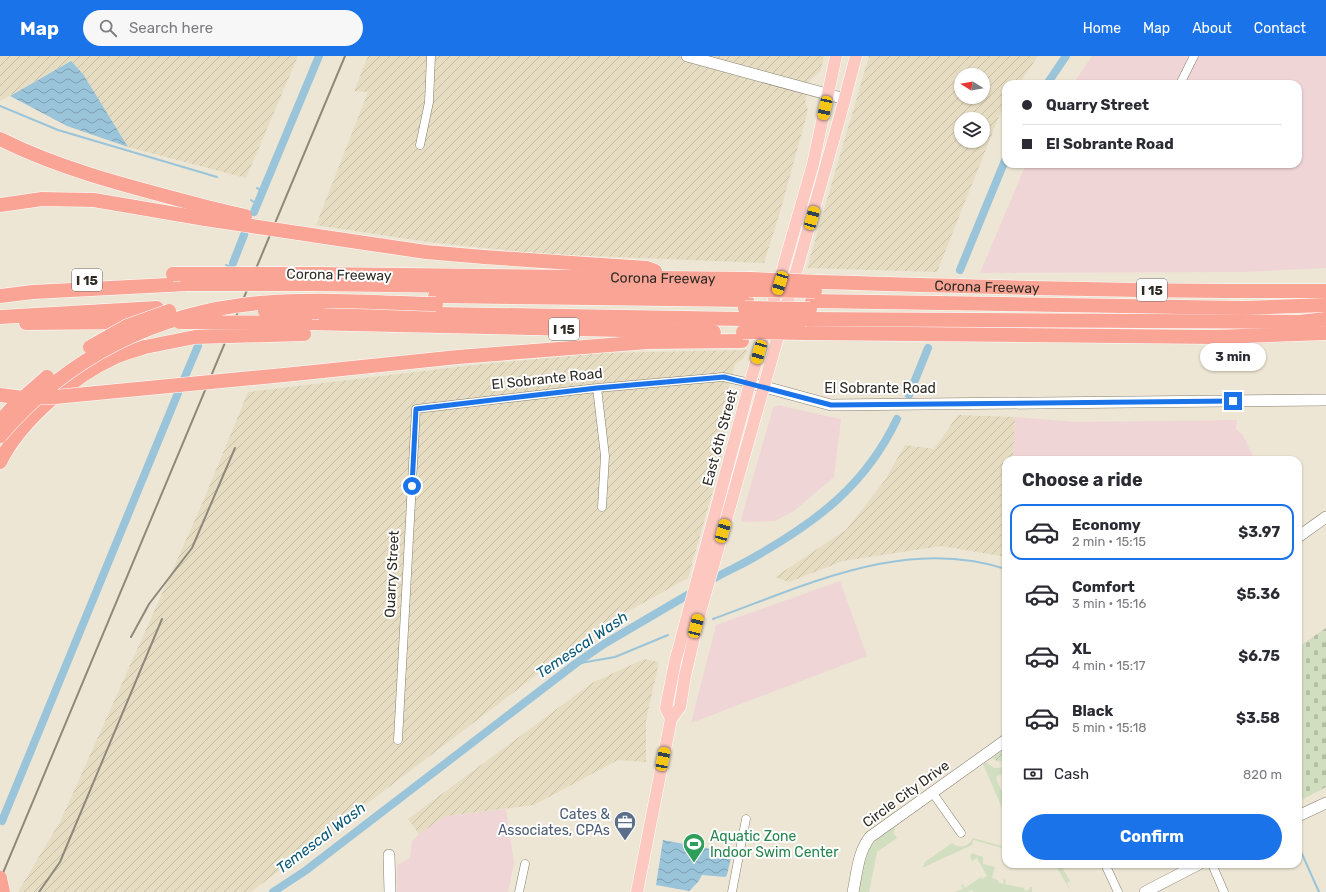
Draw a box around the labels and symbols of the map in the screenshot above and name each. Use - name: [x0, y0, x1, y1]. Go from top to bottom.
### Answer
- north arrow: [954, 68, 990, 104]
- car: [817, 95, 833, 121]
- car: [803, 205, 821, 231]
- street label: Corona Freeway: [286, 266, 392, 284]
- road number: I 15: [72, 269, 102, 291]
- street label: Corona Freeway: [610, 269, 716, 287]
- car: [771, 270, 789, 296]
- street label: Corona Freeway: [934, 277, 1040, 297]
- road number: I 15: [1137, 279, 1167, 301]
- road number: I 15: [549, 318, 579, 340]
- car: [750, 339, 768, 365]
- callout: 3 min: [1200, 343, 1266, 371]
- street label: El Sobrante Road: [491, 365, 603, 393]
- street label: El Sobrante Road: [824, 380, 936, 397]
- street label: East 6th Street: [699, 388, 741, 488]
- route end: [1224, 392, 1242, 410]
- route start: [403, 477, 421, 495]
- car: [714, 518, 732, 544]
- street label: Quarry Street: [381, 529, 403, 618]
- water label: Temescal Wash: [533, 608, 631, 682]
- car: [687, 613, 705, 639]
- car: [655, 746, 671, 772]
- street label: Circle City Drive: [859, 757, 953, 831]
- water label: Temescal Wash: [273, 799, 369, 877]
- place label: Cates & Associates, CPAs: [498, 806, 610, 839]
- office icon: Cates & Associates, CPAs: [612, 809, 638, 842]
- place label: Aquatic Zone Indoor Swim Center: [710, 828, 839, 861]
- sports icon: Aquatic Zone Indoor Swim Center: [681, 831, 707, 864]

